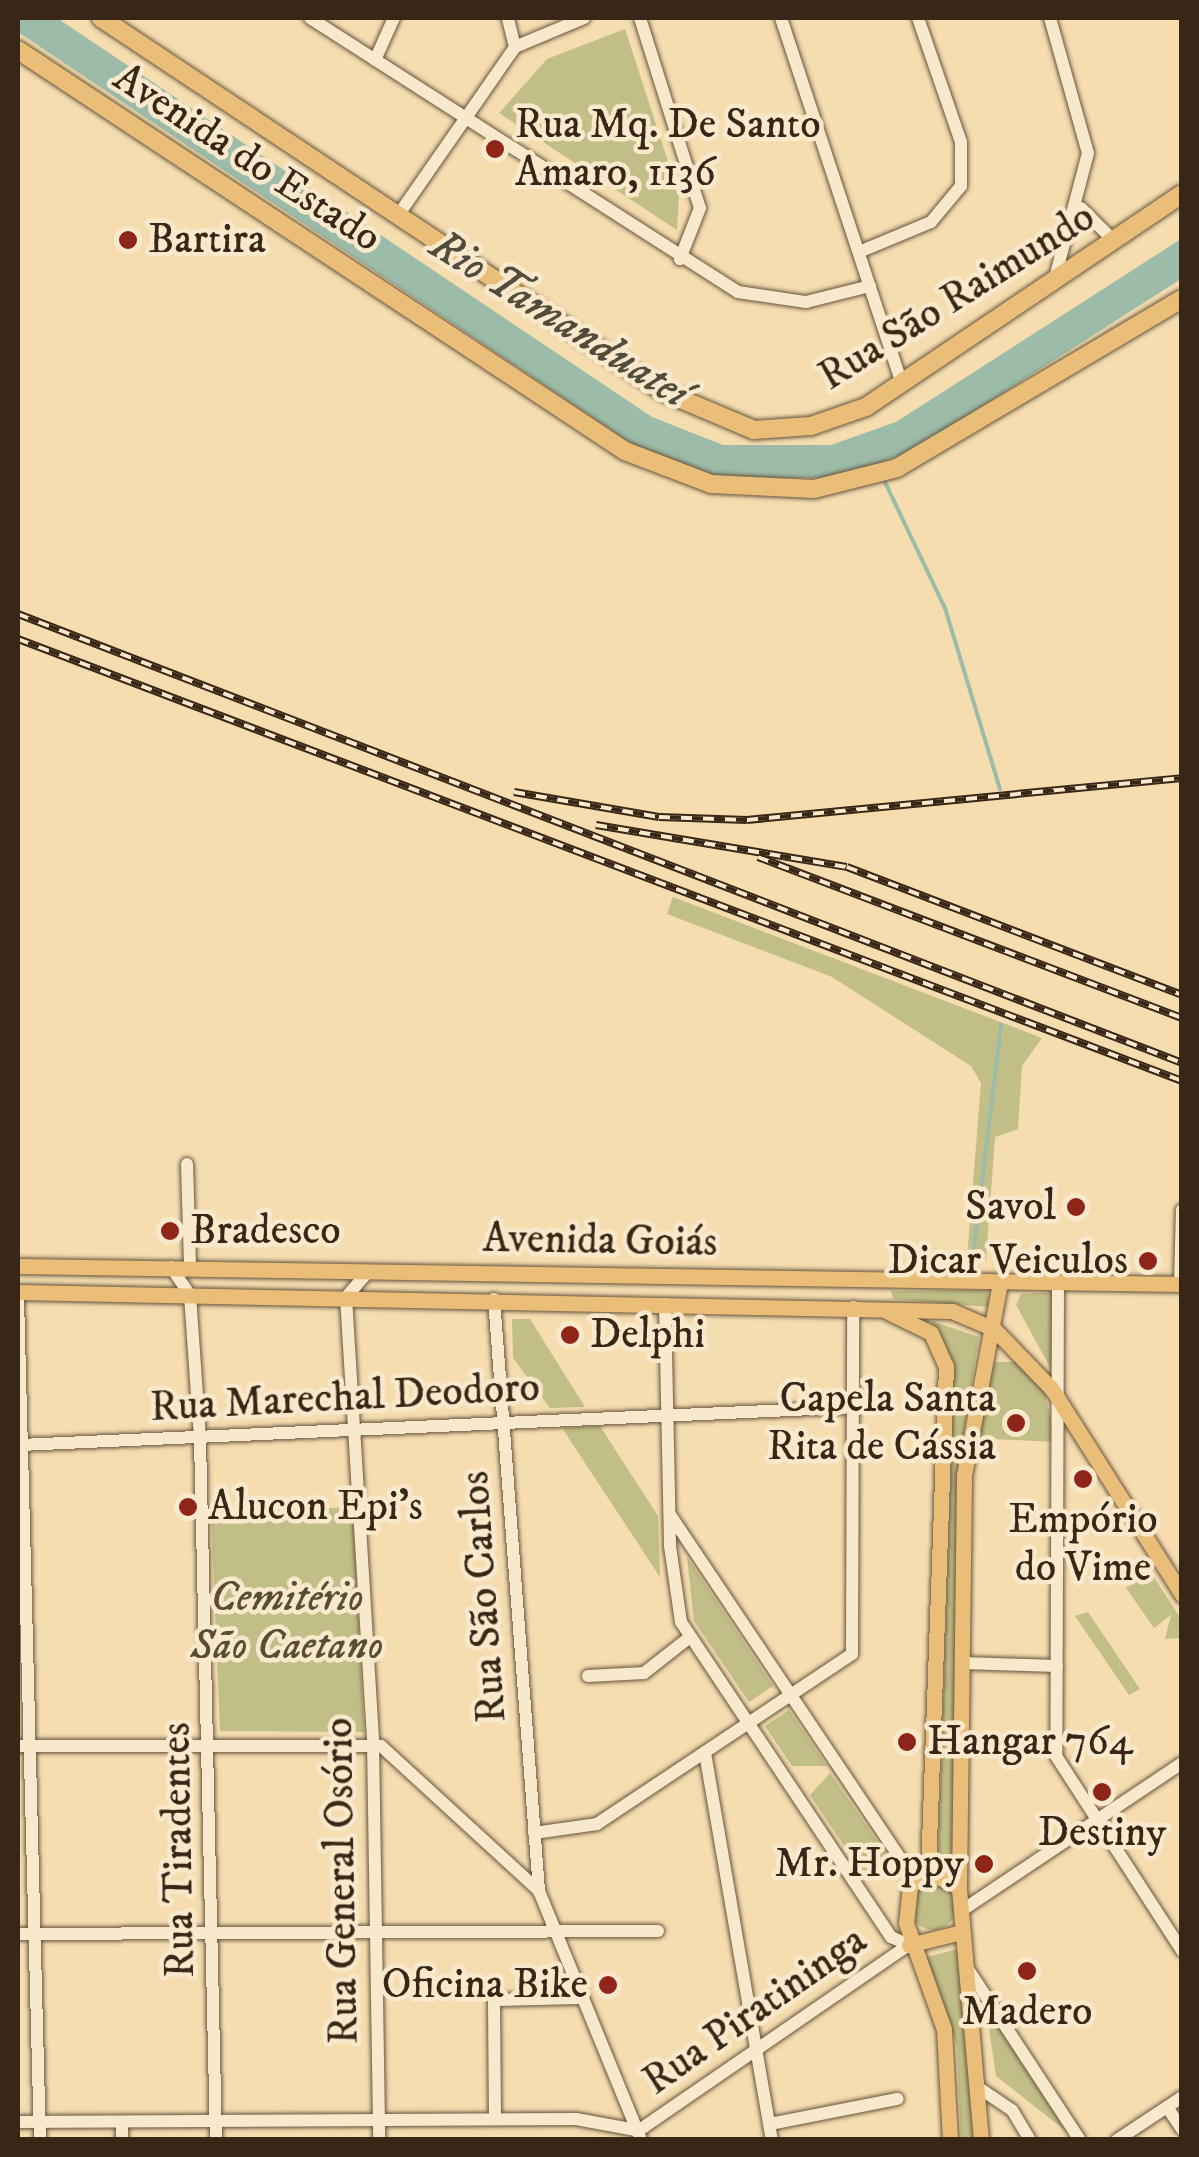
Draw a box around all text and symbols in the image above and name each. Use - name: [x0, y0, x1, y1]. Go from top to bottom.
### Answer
- street label: Avenida do Estado: [104, 53, 390, 263]
- place label: Rua Mq. De Santo Amaro, 1136: [515, 100, 821, 198]
- marker: Rua Mq. De Santo Amaro, 1136: [484, 138, 506, 160]
- street label: Rua São Raimundo: [810, 192, 1104, 402]
- place label: Bartira: [148, 215, 266, 265]
- water label: Rio Tamanduateí: [419, 219, 699, 421]
- marker: Bartira: [117, 229, 139, 251]
- place label: Savol: [965, 1182, 1056, 1232]
- marker: Savol: [1065, 1196, 1087, 1218]
- place label: Bradesco: [190, 1206, 341, 1256]
- street label: Avenida Goiás: [482, 1214, 718, 1268]
- marker: Bradesco: [159, 1220, 181, 1242]
- place label: Dicar Veiculos: [887, 1236, 1128, 1286]
- marker: Dicar Veiculos: [1137, 1250, 1159, 1272]
- place label: Delphi: [590, 1310, 705, 1360]
- marker: Delphi: [559, 1324, 581, 1346]
- street label: Rua Marechal Deodoro: [149, 1363, 541, 1433]
- place label: Capela Santa Rita de Cássia: [767, 1374, 996, 1472]
- marker: Capela Santa Rita de Cássia: [1005, 1412, 1027, 1434]
- marker: Empório do Vime: [1072, 1468, 1094, 1490]
- street label: Rua São Carlos: [450, 1469, 518, 1725]
- place label: Alucon Epi's: [208, 1482, 423, 1532]
- place label: Empório do Vime: [1008, 1495, 1158, 1594]
- marker: Alucon Epi's: [177, 1496, 199, 1518]
- park label: Cemitério São Caetano: [191, 1573, 383, 1672]
- street label: Rua General Osório: [314, 1717, 370, 2045]
- place label: Hangar 764: [927, 1717, 1133, 1767]
- street label: Rua Tiradentes: [152, 1722, 206, 1978]
- marker: Hangar 764: [896, 1731, 918, 1753]
- marker: Destiny: [1091, 1781, 1113, 1803]
- place label: Destiny: [1038, 1808, 1166, 1858]
- place label: Mr. Hoppy: [775, 1839, 964, 1889]
- marker: Mr. Hoppy: [973, 1853, 995, 1875]
- street label: Rua Piratininga: [634, 1915, 876, 2107]
- place label: Oficina Bike: [382, 1960, 588, 2010]
- marker: Madero: [1016, 1960, 1038, 1982]
- marker: Oficina Bike: [597, 1974, 619, 1996]
- place label: Madero: [962, 1987, 1092, 2037]

